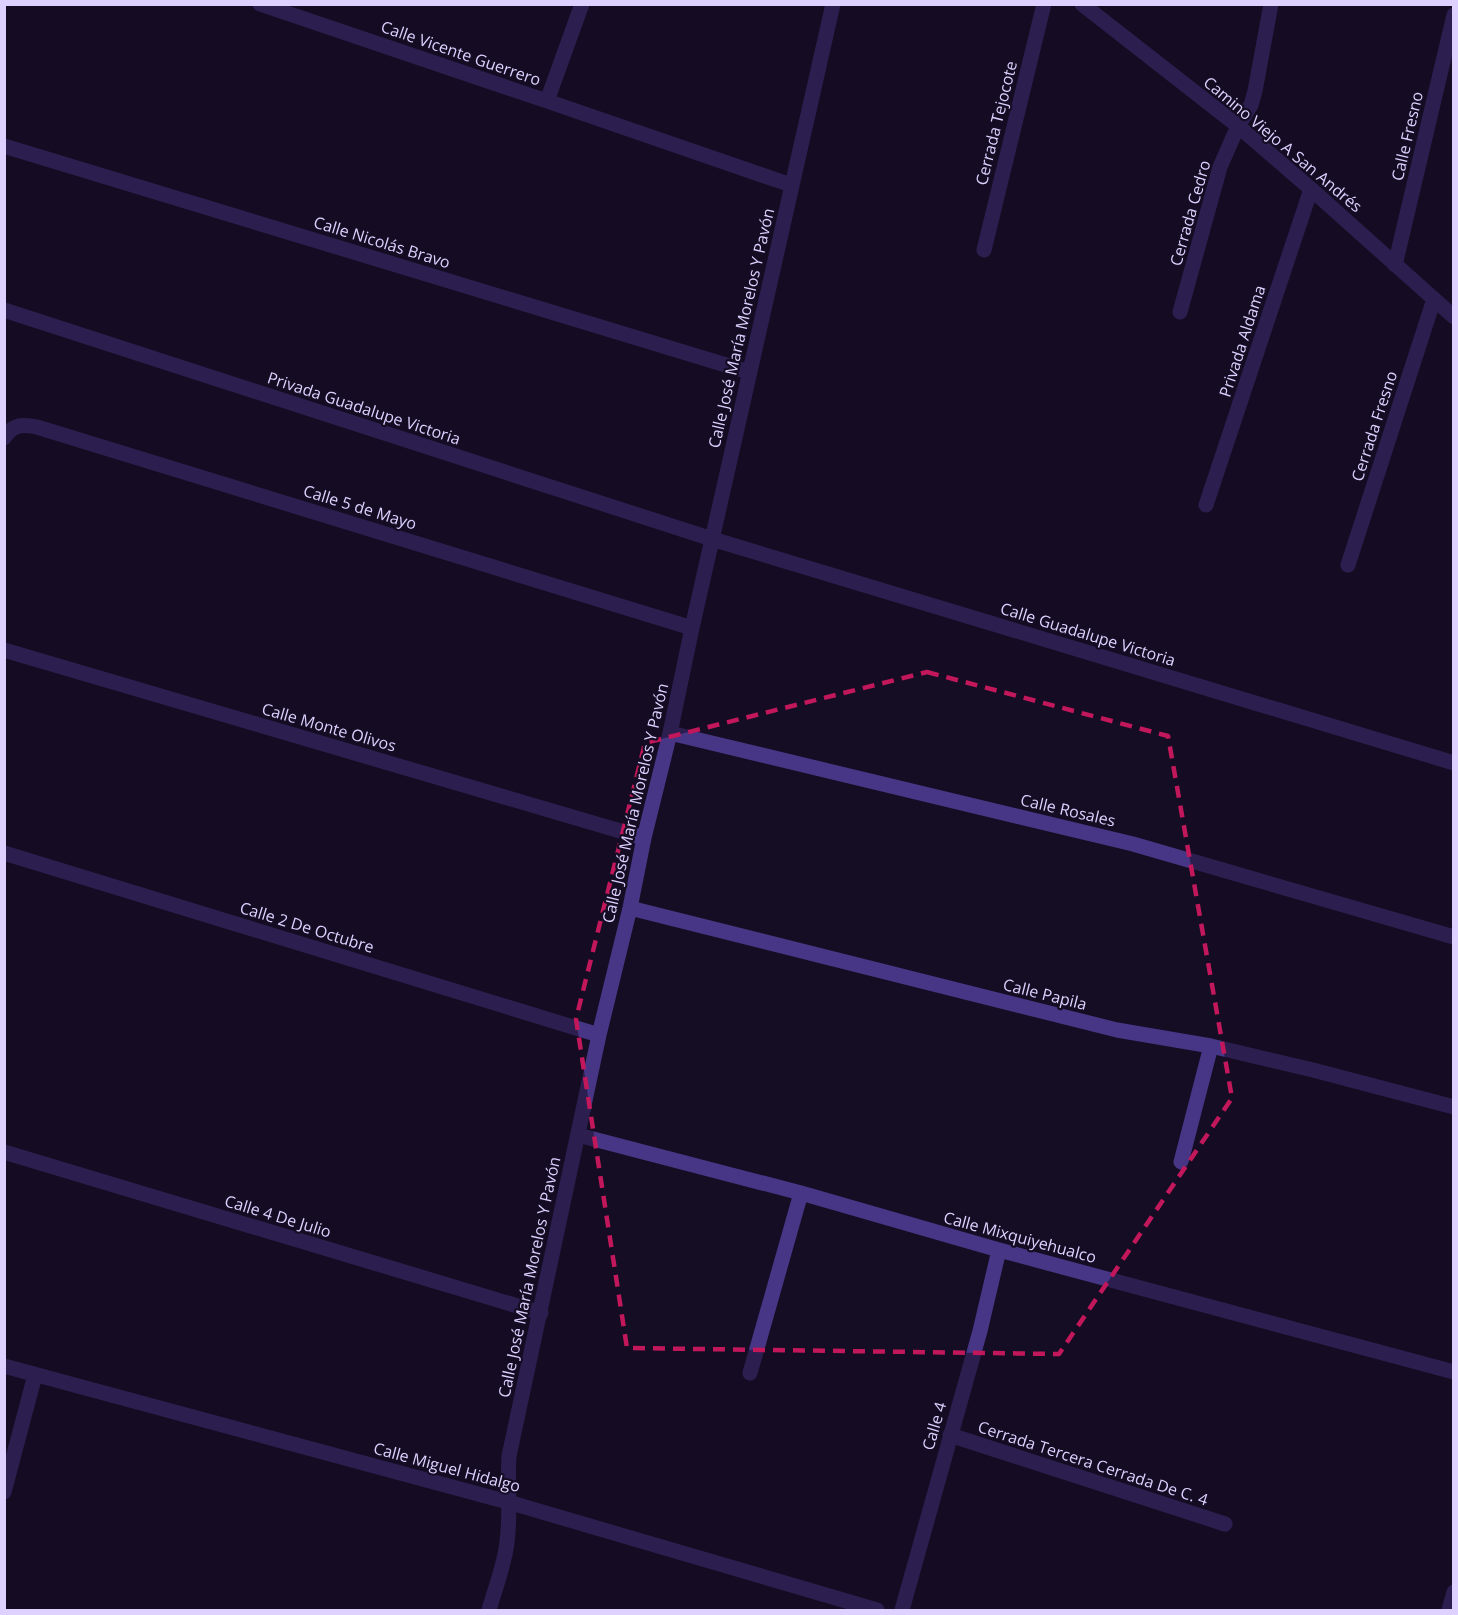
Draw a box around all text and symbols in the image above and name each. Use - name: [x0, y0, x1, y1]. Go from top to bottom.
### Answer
- street label: Calle Vicente Guerrero: [378, 15, 544, 91]
- street label: Cerrada Tejocote: [970, 59, 1022, 187]
- street label: Camino Viejo A San Andrés: [1199, 71, 1367, 217]
- street label: Calle Fresno: [1386, 89, 1428, 183]
- street label: Cerrada Cedro: [1164, 158, 1216, 268]
- street label: Calle José María Morelos Y Pavón: [703, 206, 779, 450]
- street label: Calle Nicolás Bravo: [311, 211, 453, 273]
- street label: Privada Aldama: [1214, 282, 1270, 400]
- street label: Privada Guadalupe Victoria: [265, 366, 463, 450]
- street label: Cerrada Fresno: [1346, 368, 1402, 484]
- street label: Calle 5 de Mayo: [301, 479, 419, 535]
- street label: Calle Guadalupe Victoria: [998, 597, 1178, 671]
- street label: Calle José María Morelos Y Pavón: [597, 681, 673, 925]
- street label: Calle Monte Olivos: [259, 697, 399, 757]
- street label: Calle Rosales: [1018, 788, 1118, 832]
- street label: Calle 2 De Octubre: [237, 896, 377, 958]
- street label: Calle Papila: [1001, 973, 1089, 1015]
- street label: Calle José María Morelos Y Pavón: [493, 1154, 565, 1400]
- street label: Calle 4 De Julio: [222, 1189, 334, 1243]
- street label: Calle Mixquiyehualco: [941, 1206, 1099, 1268]
- street label: Calle 4: [917, 1399, 951, 1453]
- street label: Cerrada Tercera Cerrada De C. 4: [975, 1415, 1211, 1511]
- street label: Calle Miguel Hidalgo: [371, 1437, 523, 1497]

